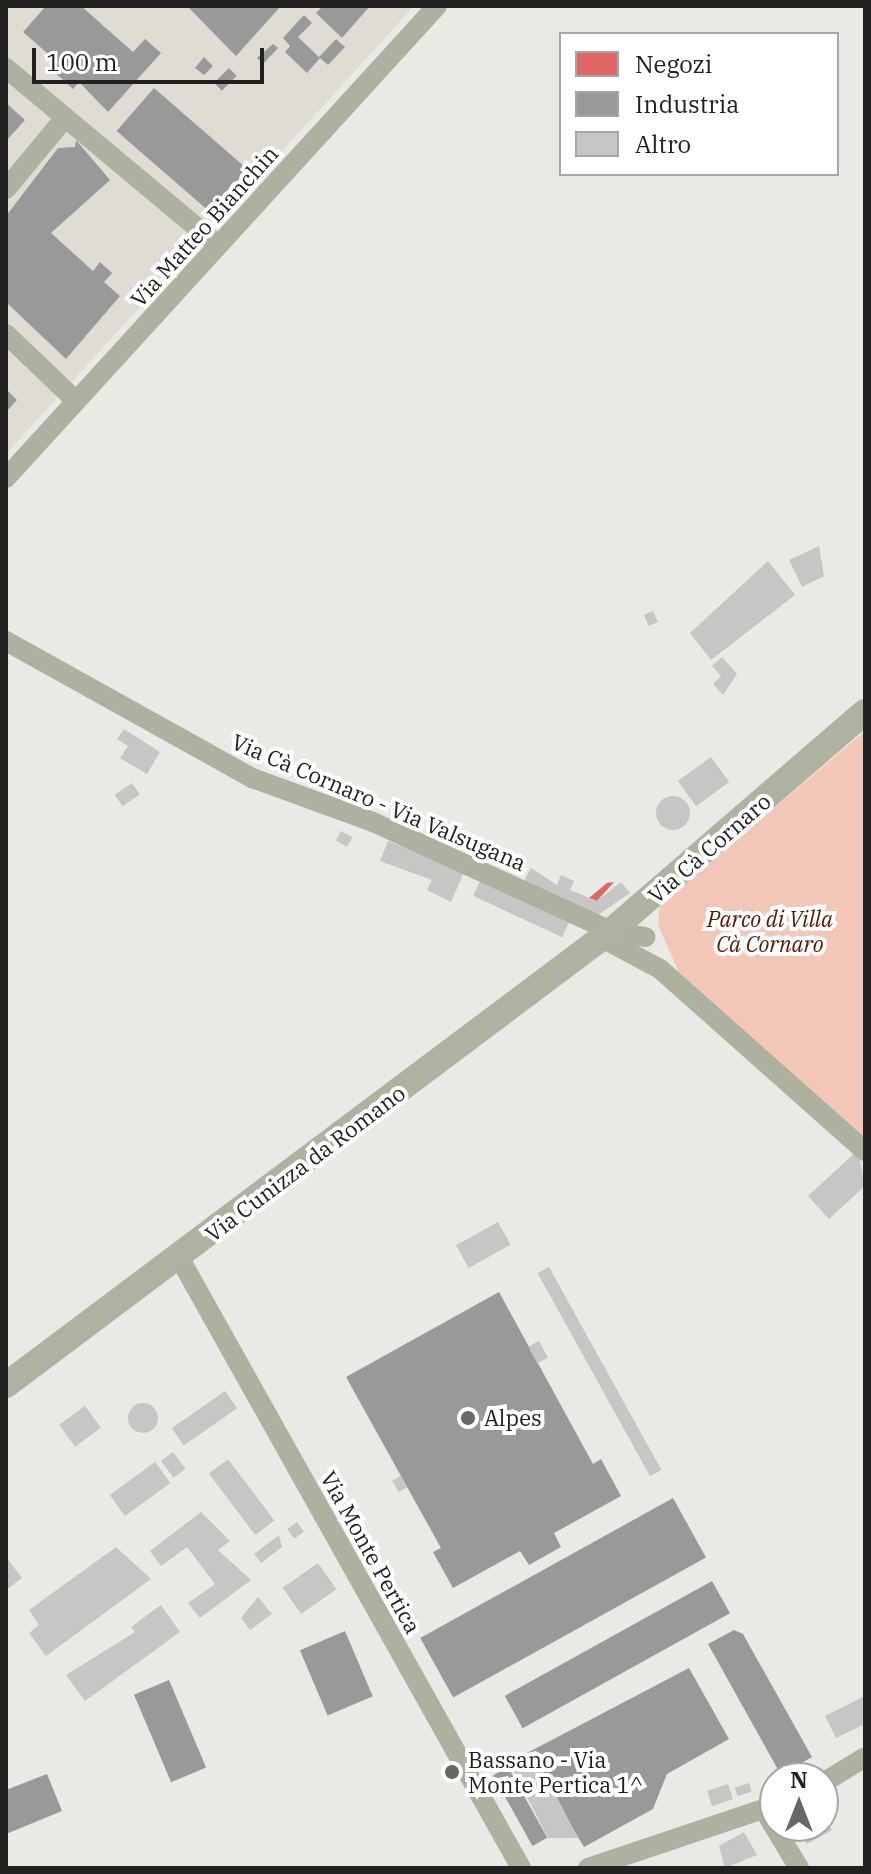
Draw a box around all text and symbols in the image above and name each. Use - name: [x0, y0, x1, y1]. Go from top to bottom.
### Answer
- scale bar: [36, 32, 268, 82]
- legend: [559, 32, 839, 176]
- text: 100 m: [46, 46, 118, 78]
- text: Negozi: [635, 48, 712, 80]
- text: Industria: [635, 88, 739, 120]
- text: Altro: [635, 128, 691, 160]
- street label: Via Matteo Bianchin: [125, 140, 283, 312]
- street label: Via Cà Cornaro - Via Valsugana: [228, 728, 530, 876]
- street label: Via Cà Cornaro: [642, 788, 776, 908]
- park label: Parco di Villa Cà Cornaro: [707, 905, 833, 956]
- street label: Via Cunizza da Romano: [200, 1079, 410, 1247]
- place label: Alpes: [484, 1405, 542, 1431]
- marker: Alpes: [459, 1409, 477, 1427]
- street label: Via Monte Pertica: [315, 1466, 427, 1638]
- place label: Bassano - Via Monte Pertica 1^: [468, 1746, 643, 1798]
- north arrow: [759, 1762, 839, 1842]
- marker: Bassano - Via Monte Pertica 1^: [443, 1763, 461, 1781]
- text: N: [790, 1765, 808, 1794]

